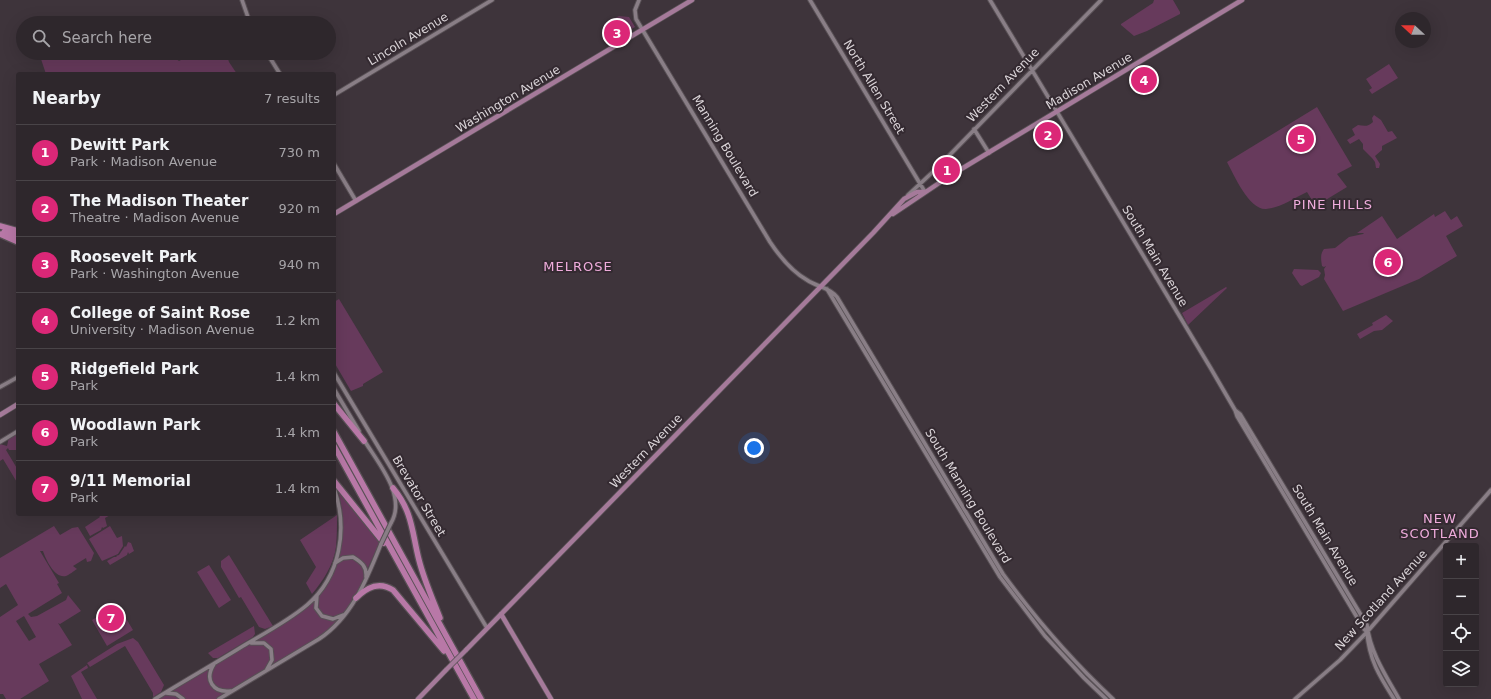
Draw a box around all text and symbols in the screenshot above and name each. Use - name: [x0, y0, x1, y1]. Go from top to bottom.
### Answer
- street label: Lincoln Avenue: [365, 10, 451, 68]
- north arrow: [1395, 12, 1431, 48]
- search box: [16, 16, 336, 60]
- pin: 3: [604, 18, 630, 48]
- icon: search: [30, 27, 52, 49]
- text: Search here: [62, 29, 152, 47]
- street label: North Allen Street: [840, 37, 908, 137]
- street label: Western Avenue: [964, 45, 1042, 125]
- street label: Madison Avenue: [1043, 50, 1135, 112]
- street label: Washington Avenue: [453, 62, 563, 136]
- pin: 4: [1131, 65, 1157, 95]
- text: Nearby: [32, 88, 101, 108]
- text: 7 results: [264, 91, 320, 106]
- street label: Manning Boulevard: [689, 93, 761, 199]
- pin: 2: [1035, 120, 1061, 150]
- pin: 5: [1288, 124, 1314, 154]
- text: Dewitt Park: [70, 136, 169, 154]
- text: 1: [40, 145, 50, 160]
- text: 730 m: [278, 145, 320, 160]
- text: Park · Madison Avenue: [70, 154, 217, 169]
- pin: 1: [934, 155, 960, 185]
- text: The Madison Theater: [70, 192, 248, 210]
- district label: PINE HILLS: [1293, 197, 1373, 212]
- text: 2: [40, 201, 50, 216]
- text: 920 m: [278, 201, 320, 216]
- street label: South Main Avenue: [1119, 203, 1191, 309]
- text: Theatre · Madison Avenue: [70, 210, 239, 225]
- pin: 6: [1375, 247, 1401, 277]
- text: Roosevelt Park: [70, 248, 197, 266]
- text: 3: [40, 257, 50, 272]
- text: 940 m: [278, 257, 320, 272]
- district label: MELROSE: [543, 259, 613, 274]
- text: Park · Washington Avenue: [70, 266, 239, 281]
- text: College of Saint Rose: [70, 304, 250, 322]
- text: 4: [40, 313, 50, 328]
- text: 1.2 km: [275, 313, 320, 328]
- text: University · Madison Avenue: [70, 322, 254, 337]
- text: Ridgefield Park: [70, 360, 199, 378]
- text: 5: [40, 369, 50, 384]
- text: 1.4 km: [275, 369, 320, 384]
- text: Park: [70, 378, 98, 393]
- street label: Western Avenue: [607, 411, 685, 491]
- text: Woodlawn Park: [70, 416, 200, 434]
- text: 6: [40, 425, 50, 440]
- text: 1.4 km: [275, 425, 320, 440]
- street label: South Manning Boulevard: [922, 426, 1014, 566]
- text: Park: [70, 434, 98, 449]
- your location: [744, 438, 764, 458]
- street label: Brevator Street: [389, 453, 449, 539]
- text: 9/11 Memorial: [70, 472, 191, 490]
- text: 7: [40, 481, 50, 496]
- text: 1.4 km: [275, 481, 320, 496]
- street label: South Main Avenue: [1289, 482, 1361, 588]
- text: Park: [70, 490, 98, 505]
- district label: NEW SCOTLAND: [1400, 511, 1480, 541]
- map controls: [1443, 543, 1479, 687]
- button: +: [1443, 543, 1479, 579]
- street label: New Scotland Avenue: [1332, 547, 1430, 653]
- button: −: [1443, 579, 1479, 615]
- pin: 7: [98, 603, 124, 633]
- button: locate: [1443, 615, 1479, 651]
- button: layers: [1443, 651, 1479, 687]

